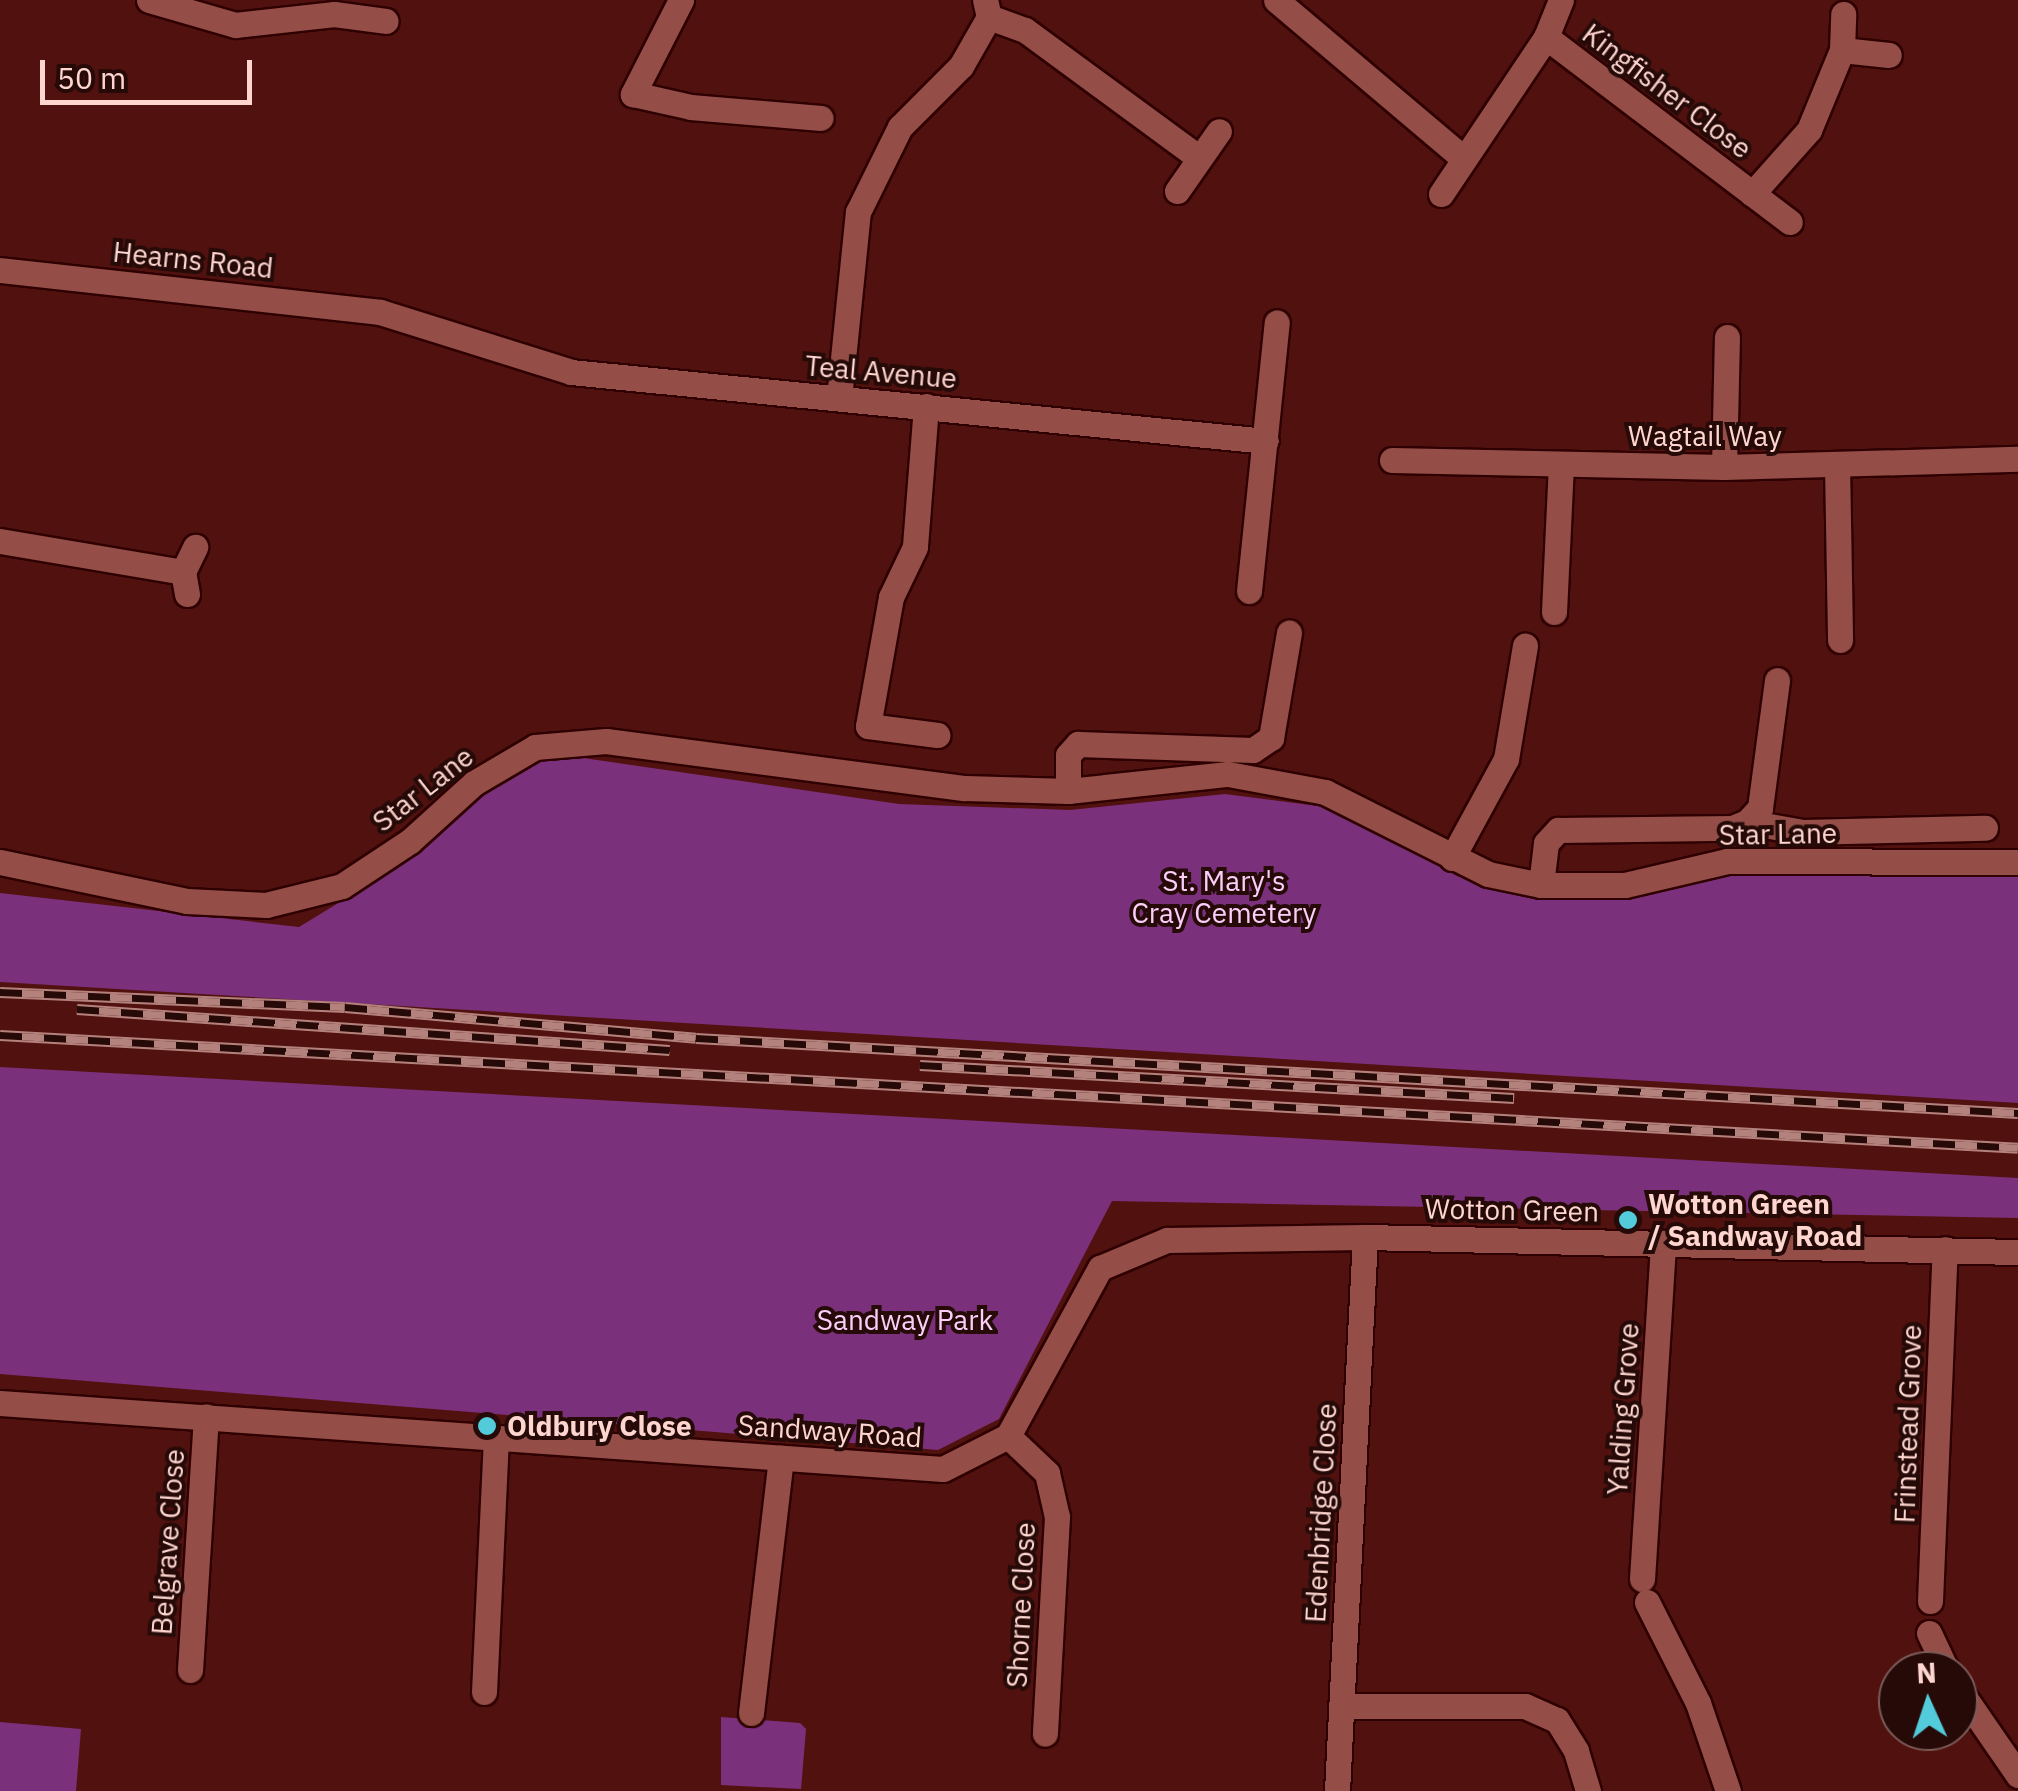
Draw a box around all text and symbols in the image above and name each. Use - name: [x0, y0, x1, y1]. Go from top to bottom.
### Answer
- street label: Kingfisher Close: [1576, 17, 1758, 165]
- scale bar: [45, 40, 258, 102]
- text: 50 m: [57, 58, 126, 97]
- street label: Hearns Road: [111, 235, 275, 285]
- street label: Teal Avenue: [804, 349, 958, 395]
- street label: Wagtail Way: [1628, 419, 1782, 453]
- street label: Star Lane: [366, 739, 480, 839]
- street label: Star Lane: [1719, 816, 1837, 852]
- park label: St. Mary's Cray Cemetery: [1131, 864, 1317, 930]
- place label: Wotton Green / Sandway Road: [1648, 1187, 1862, 1253]
- street label: Wotton Green: [1425, 1192, 1599, 1228]
- marker: Wotton Green / Sandway Road: [1617, 1209, 1639, 1231]
- park label: Sandway Park: [817, 1303, 993, 1337]
- street label: Yalding Grove: [1600, 1322, 1646, 1496]
- street label: Frinstead Grove: [1888, 1324, 1928, 1524]
- street label: Edenbridge Close: [1298, 1402, 1344, 1624]
- street label: Sandway Road: [737, 1408, 923, 1454]
- place label: Oldbury Close: [507, 1409, 692, 1443]
- marker: Oldbury Close: [476, 1415, 498, 1437]
- street label: Belgrave Close: [145, 1448, 191, 1636]
- street label: Shorne Close: [1000, 1521, 1042, 1689]
- north arrow: [1878, 1651, 1978, 1751]
- text: N: [1915, 1654, 1938, 1692]

